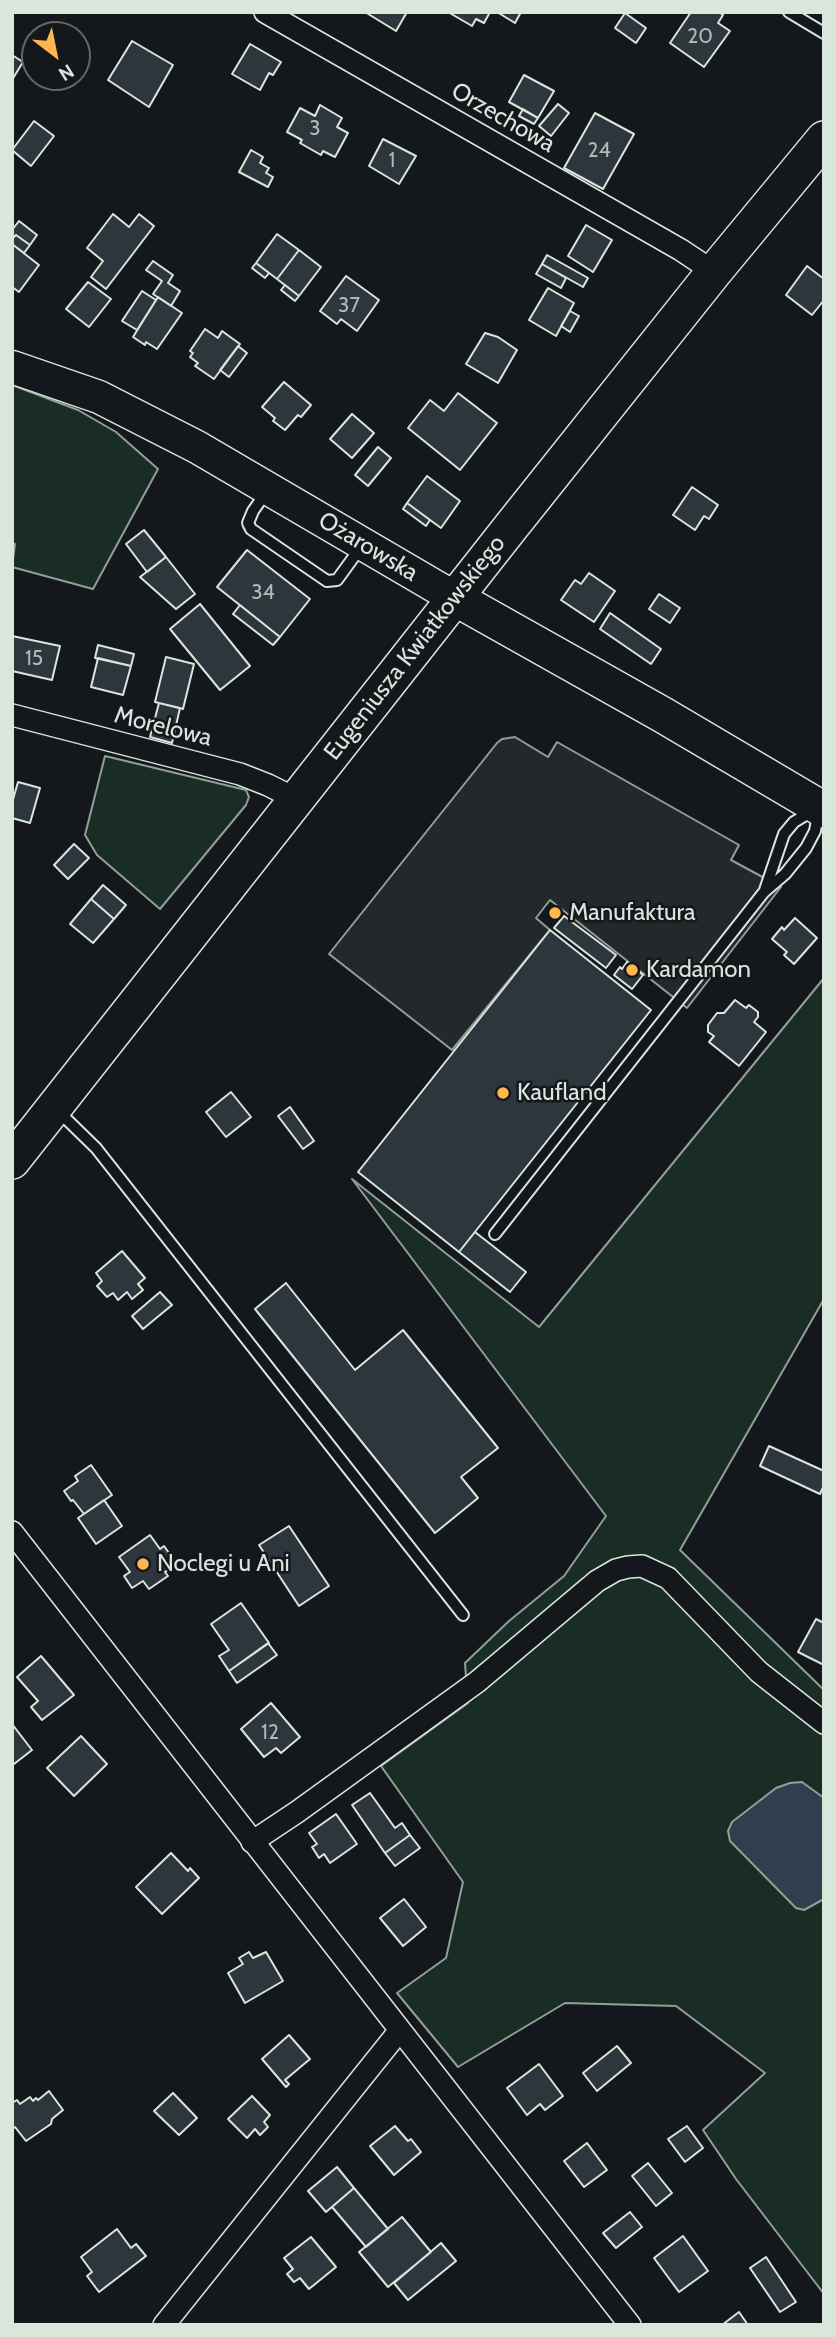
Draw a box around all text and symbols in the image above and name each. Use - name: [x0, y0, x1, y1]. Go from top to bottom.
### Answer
- north arrow: [21, 21, 91, 91]
- house number: 20: [687, 24, 713, 50]
- text: N: [55, 59, 78, 86]
- street label: Orzechowa: [446, 77, 560, 159]
- house number: 3: [309, 116, 321, 142]
- house number: 24: [587, 138, 611, 164]
- house number: 1: [389, 148, 395, 174]
- house number: 37: [338, 293, 360, 319]
- street label: Ożarowska: [313, 506, 423, 588]
- street label: Eugeniusza Kwiatkowskiego: [318, 530, 512, 766]
- house number: 34: [251, 580, 275, 606]
- house number: 15: [25, 646, 43, 672]
- street label: Morelowa: [111, 701, 215, 753]
- place label: Manufaktura: [569, 899, 696, 927]
- marker: Manufaktura: [547, 905, 563, 921]
- place label: Kardamon: [646, 956, 751, 984]
- marker: Kardamon: [624, 962, 640, 978]
- place label: Kaufland: [517, 1079, 607, 1107]
- marker: Kaufland: [495, 1085, 511, 1101]
- place label: Noclegi u Ani: [157, 1550, 290, 1578]
- marker: Noclegi u Ani: [135, 1556, 151, 1572]
- house number: 12: [261, 1720, 279, 1746]

